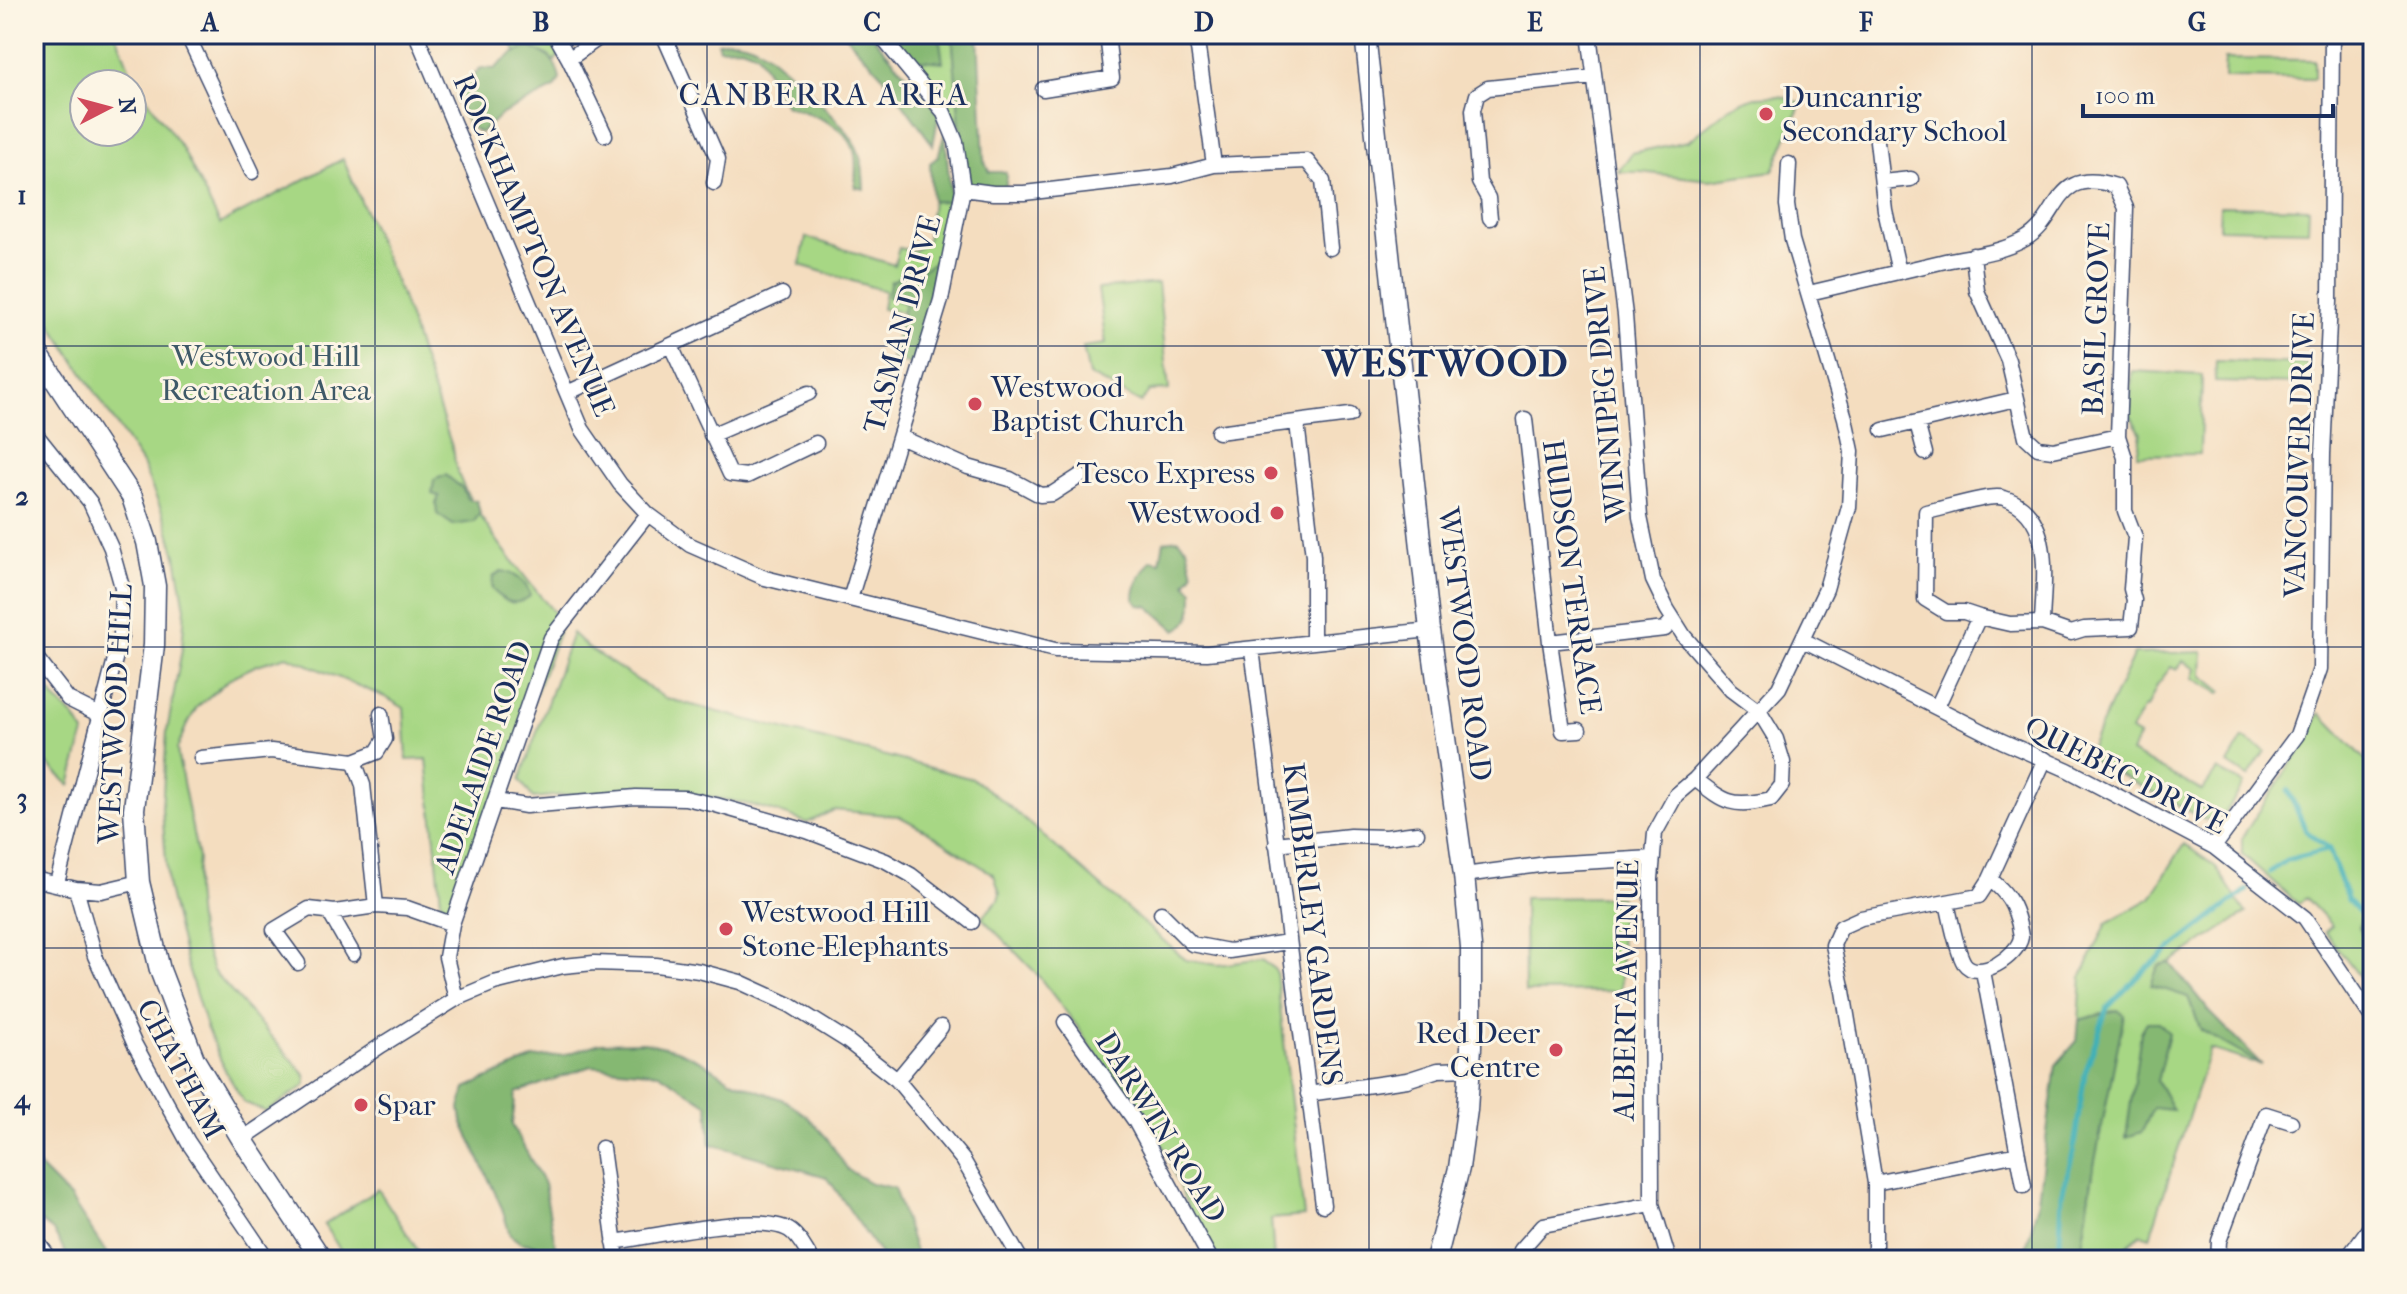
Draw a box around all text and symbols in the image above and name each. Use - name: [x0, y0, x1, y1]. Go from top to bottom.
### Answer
- text: A: [200, 7, 220, 38]
- text: B: [533, 7, 550, 38]
- text: C: [863, 7, 881, 38]
- text: D: [1194, 7, 1214, 38]
- text: E: [1527, 7, 1543, 38]
- text: F: [1858, 7, 1873, 38]
- text: G: [2188, 7, 2206, 38]
- north arrow: [68, 68, 148, 148]
- scale bar: [2083, 68, 2333, 118]
- street label: ROCKHAMPTON AVENUE: [445, 69, 622, 422]
- district label: CANBERRA AREA: [679, 76, 969, 113]
- place label: Duncanrig Secondary School: [1782, 80, 2007, 149]
- text: 100 m: [2095, 82, 2155, 110]
- text: N: [113, 96, 141, 116]
- marker: Duncanrig Secondary School: [1757, 105, 1775, 123]
- text: 1: [17, 180, 27, 211]
- street label: TASMAN DRIVE: [857, 211, 948, 437]
- street label: BASIL GROVE: [2076, 222, 2117, 416]
- street label: WINNIPEG DRIVE: [1577, 265, 1634, 524]
- street label: VANCOUVER DRIVE: [2277, 311, 2322, 600]
- park label: Westwood Hill Recreation Area: [161, 339, 372, 408]
- district label: WESTWOOD: [1320, 341, 1570, 386]
- place label: Westwood Baptist Church: [990, 370, 1185, 439]
- marker: Westwood Baptist Church: [966, 395, 984, 413]
- street label: HUDSON TERRACE: [1535, 437, 1608, 717]
- place label: Tesco Express: [1077, 456, 1255, 491]
- marker: Tesco Express: [1262, 464, 1280, 482]
- text: 2: [15, 481, 29, 512]
- place label: Westwood: [1127, 496, 1262, 531]
- marker: Westwood: [1268, 504, 1286, 522]
- street label: WESTWOOD ROAD: [1430, 504, 1499, 783]
- street label: WESTWOOD HILL: [91, 583, 140, 846]
- street label: ADELAIDE ROAD: [427, 636, 540, 879]
- street label: QUEBEC DRIVE: [2019, 709, 2233, 842]
- street label: KIMBERLEY GARDENS: [1275, 761, 1350, 1087]
- text: 3: [17, 783, 27, 814]
- street label: ALBERTA AVENUE: [1607, 859, 1646, 1122]
- place label: Westwood Hill Stone Elephants: [741, 895, 949, 964]
- marker: Westwood Hill Stone Elephants: [717, 920, 735, 938]
- street label: CHATHAM: [129, 993, 232, 1145]
- place label: Red Deer Centre: [1416, 1016, 1540, 1085]
- street label: DARWIN ROAD: [1088, 1025, 1233, 1229]
- marker: Red Deer Centre: [1547, 1041, 1565, 1059]
- text: 4: [13, 1084, 31, 1116]
- place label: Spar: [377, 1088, 436, 1123]
- marker: Spar: [352, 1096, 370, 1114]

